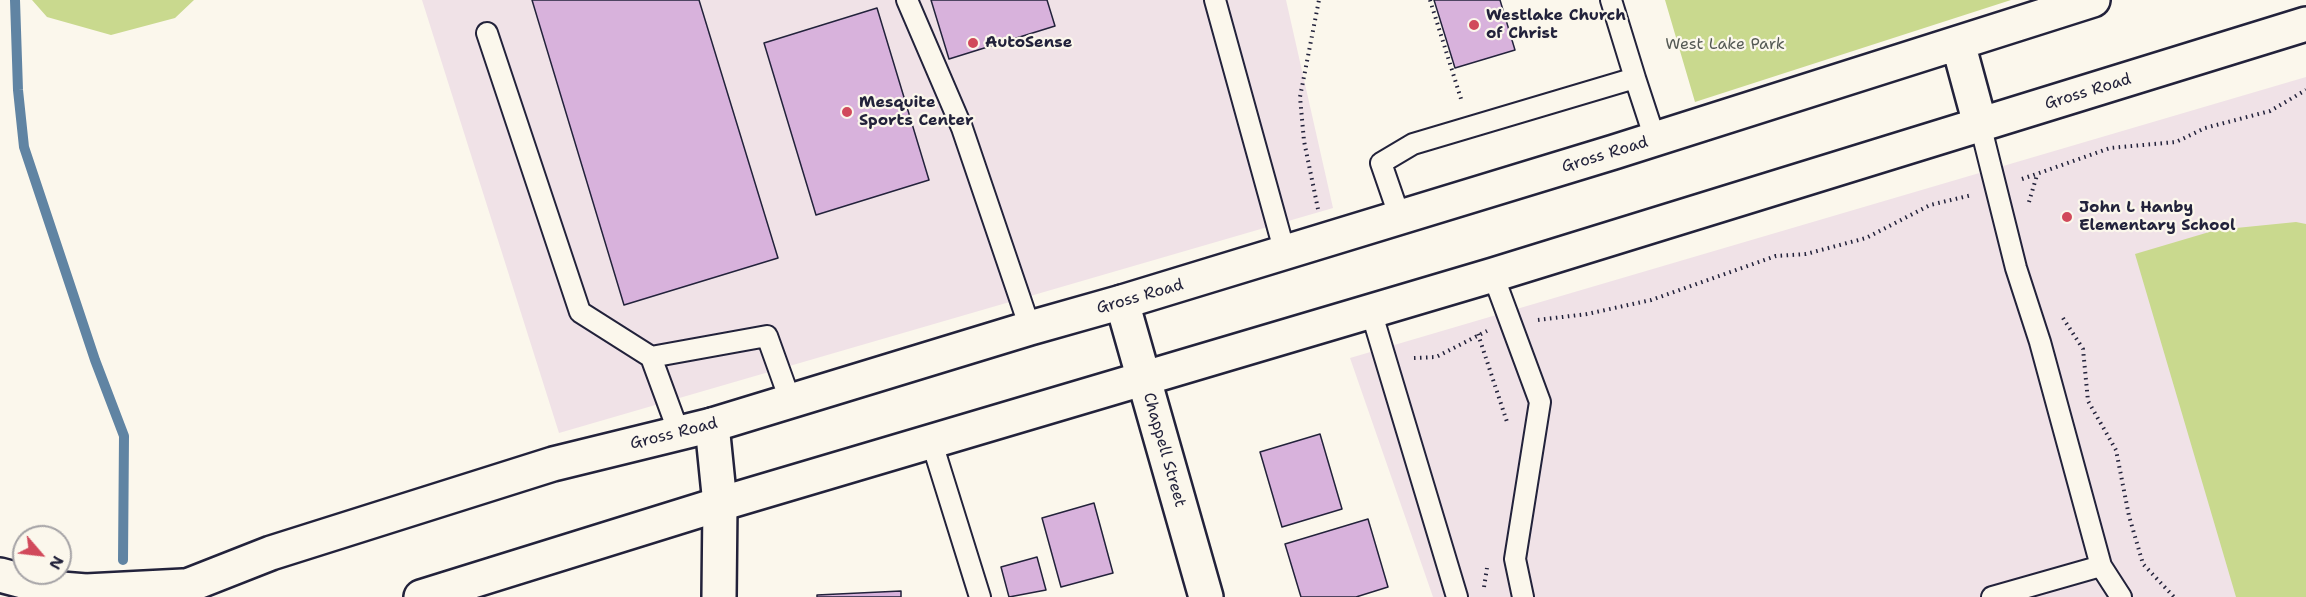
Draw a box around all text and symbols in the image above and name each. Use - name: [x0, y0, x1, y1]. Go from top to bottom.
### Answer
- place label: Westlake Church of Christ: [1486, 6, 1626, 44]
- marker: Westlake Church of Christ: [1467, 18, 1481, 32]
- place label: AutoSense: [985, 33, 1072, 53]
- park label: West Lake Park: [1665, 35, 1785, 55]
- marker: AutoSense: [966, 36, 980, 50]
- street label: Gross Road: [2042, 70, 2134, 114]
- place label: Mesquite Sports Center: [859, 93, 974, 131]
- marker: Mesquite Sports Center: [840, 105, 854, 119]
- street label: Gross Road: [1559, 133, 1651, 177]
- place label: John L Hanby Elementary School: [2079, 198, 2235, 236]
- marker: John L Hanby Elementary School: [2060, 210, 2074, 224]
- street label: Gross Road: [1094, 275, 1186, 319]
- street label: Chappell Street: [1138, 390, 1190, 510]
- street label: Gross Road: [628, 414, 720, 454]
- north arrow: [12, 525, 72, 585]
- text: N: [44, 552, 69, 573]

